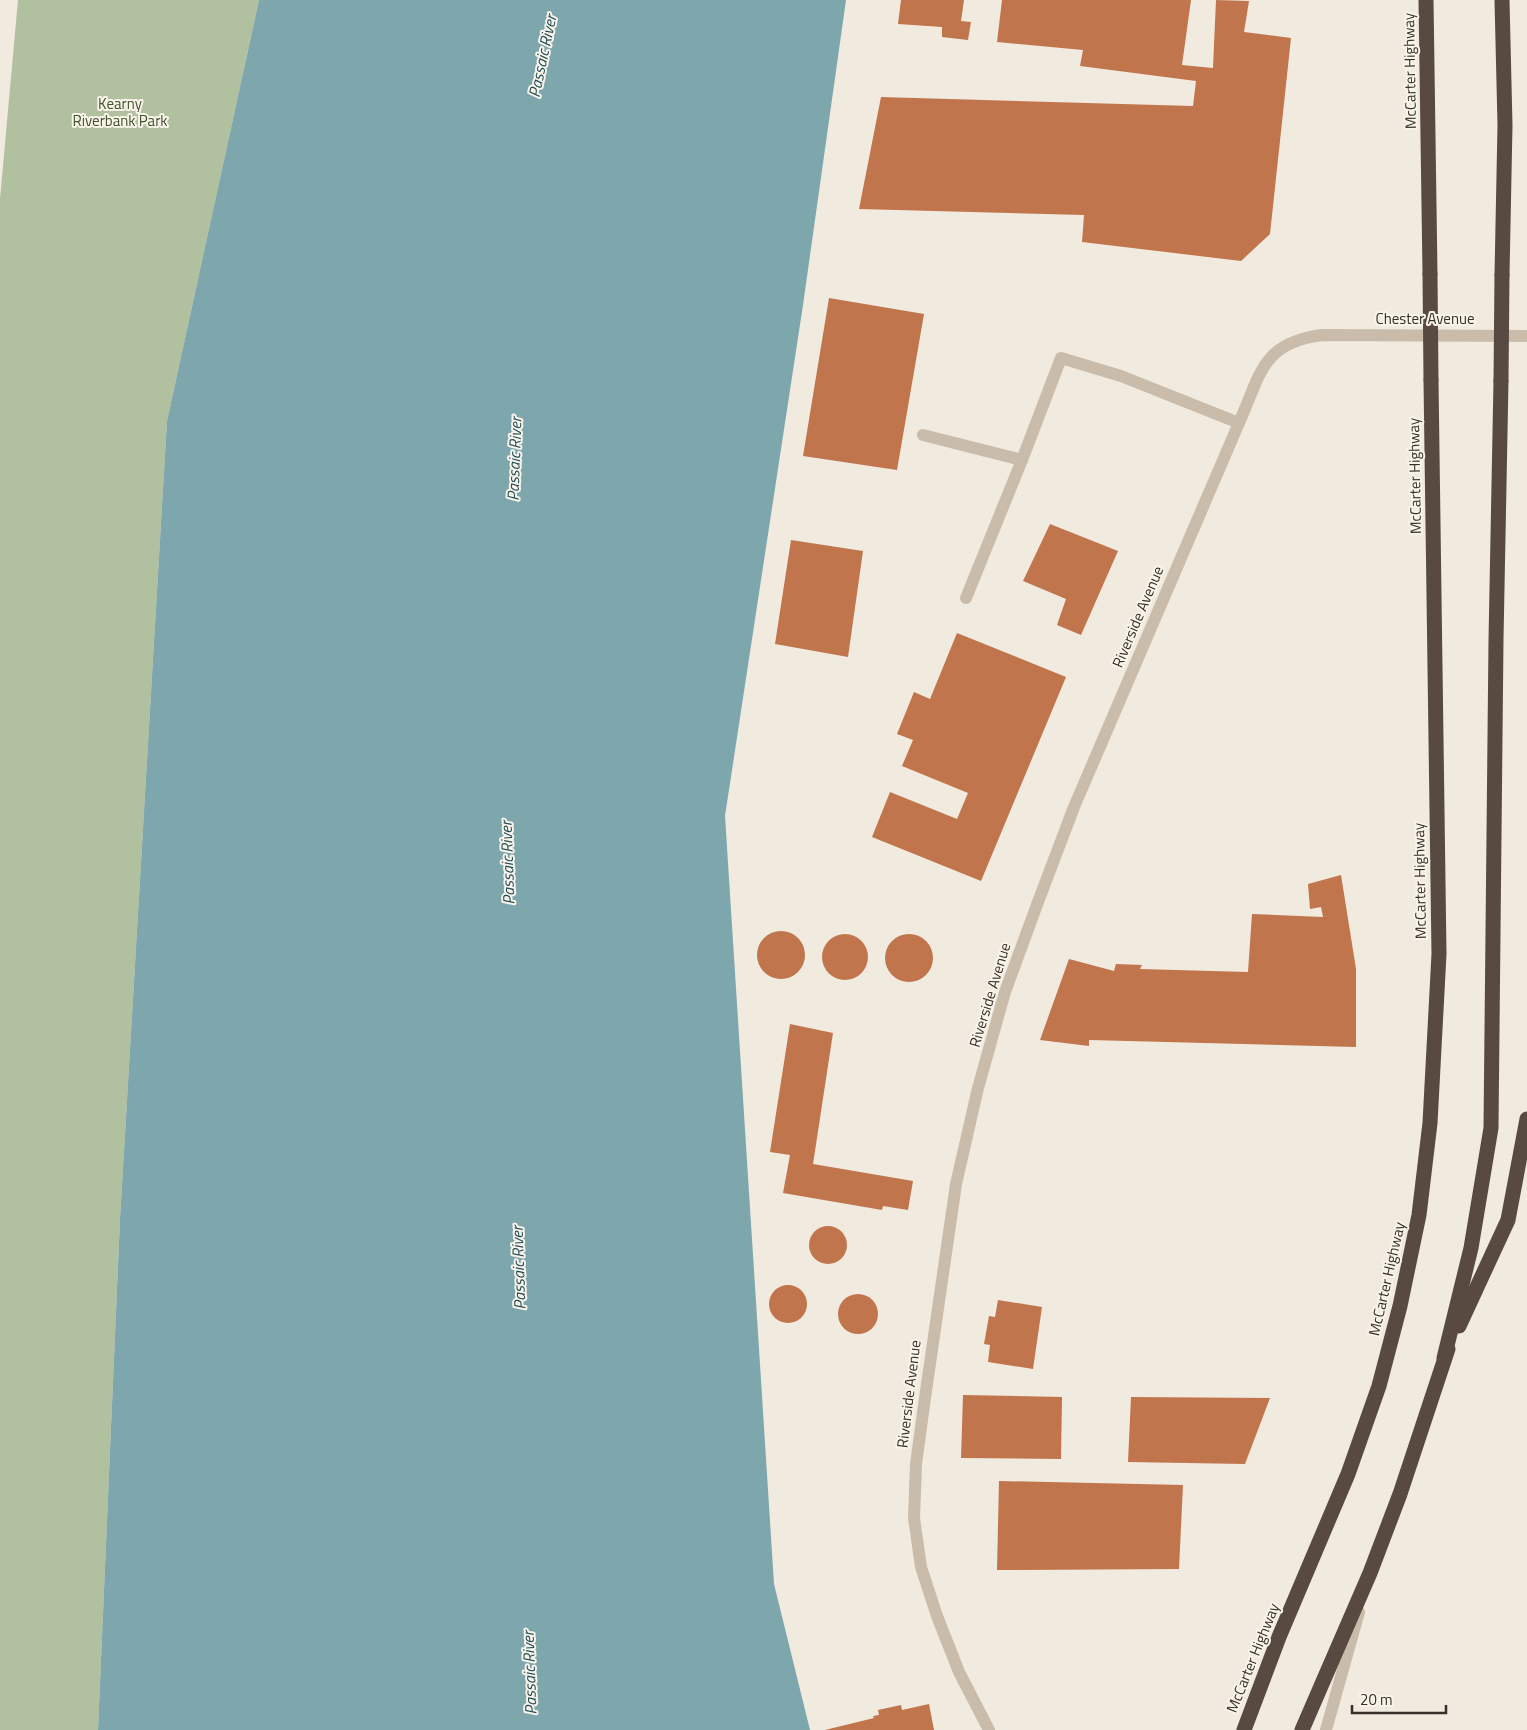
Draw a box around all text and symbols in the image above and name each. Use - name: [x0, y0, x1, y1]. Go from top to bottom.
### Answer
- water label: Passaic River: [522, 11, 563, 99]
- street label: McCarter Highway: [1397, 13, 1422, 129]
- park label: Kearny Riverbank Park: [72, 92, 168, 132]
- street label: Chester Avenue: [1375, 307, 1475, 330]
- water label: Passaic River: [501, 415, 528, 501]
- street label: McCarter Highway: [1402, 418, 1427, 534]
- street label: Riverside Avenue: [1106, 562, 1169, 671]
- water label: Passaic River: [493, 819, 520, 905]
- street label: McCarter Highway: [1407, 823, 1432, 939]
- street label: Riverside Avenue: [963, 940, 1016, 1050]
- street label: McCarter Highway: [1362, 1220, 1411, 1338]
- water label: Passaic River: [504, 1224, 531, 1310]
- street label: Riverside Avenue: [890, 1339, 927, 1449]
- street label: McCarter Highway: [1220, 1600, 1285, 1716]
- water label: Passaic River: [515, 1629, 542, 1715]
- scale bar: [1352, 1682, 1446, 1714]
- text: 20 m: [1360, 1688, 1393, 1711]

